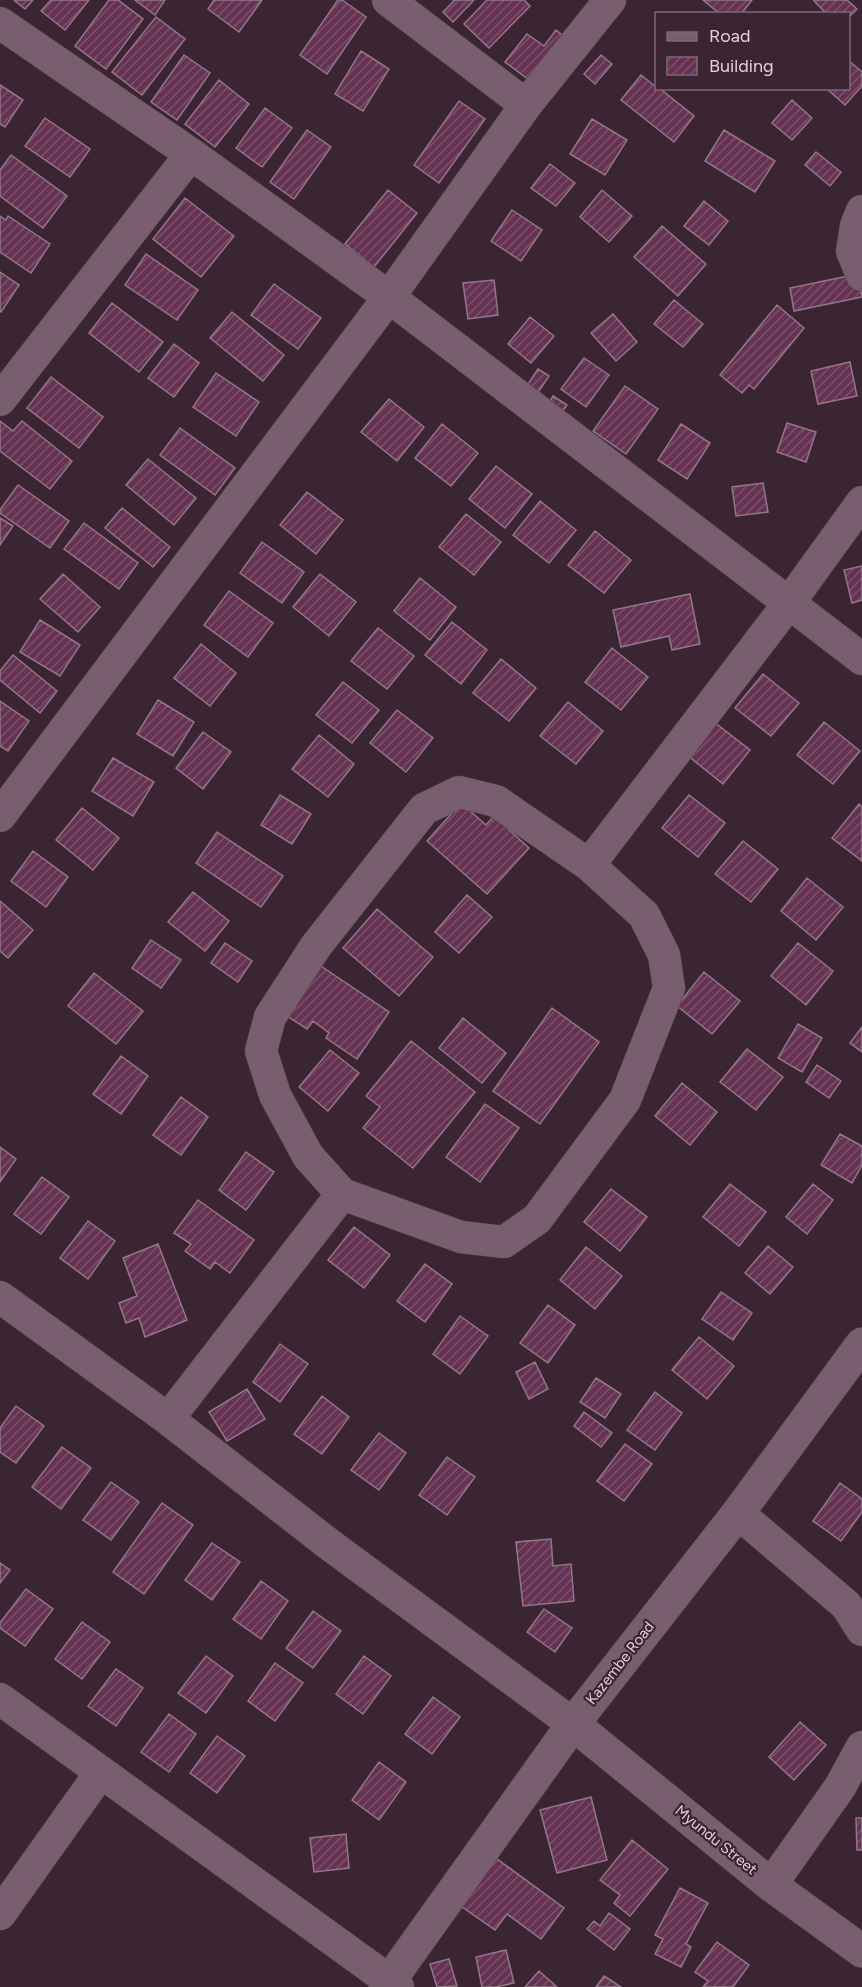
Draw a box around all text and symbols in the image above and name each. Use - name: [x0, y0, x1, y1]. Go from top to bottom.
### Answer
- legend: [655, 12, 850, 90]
- text: Road: [709, 25, 750, 47]
- text: Building: [709, 55, 774, 77]
- street label: Kazembe Road: [582, 1618, 658, 1708]
- street label: Myundu Street: [671, 1801, 761, 1879]

